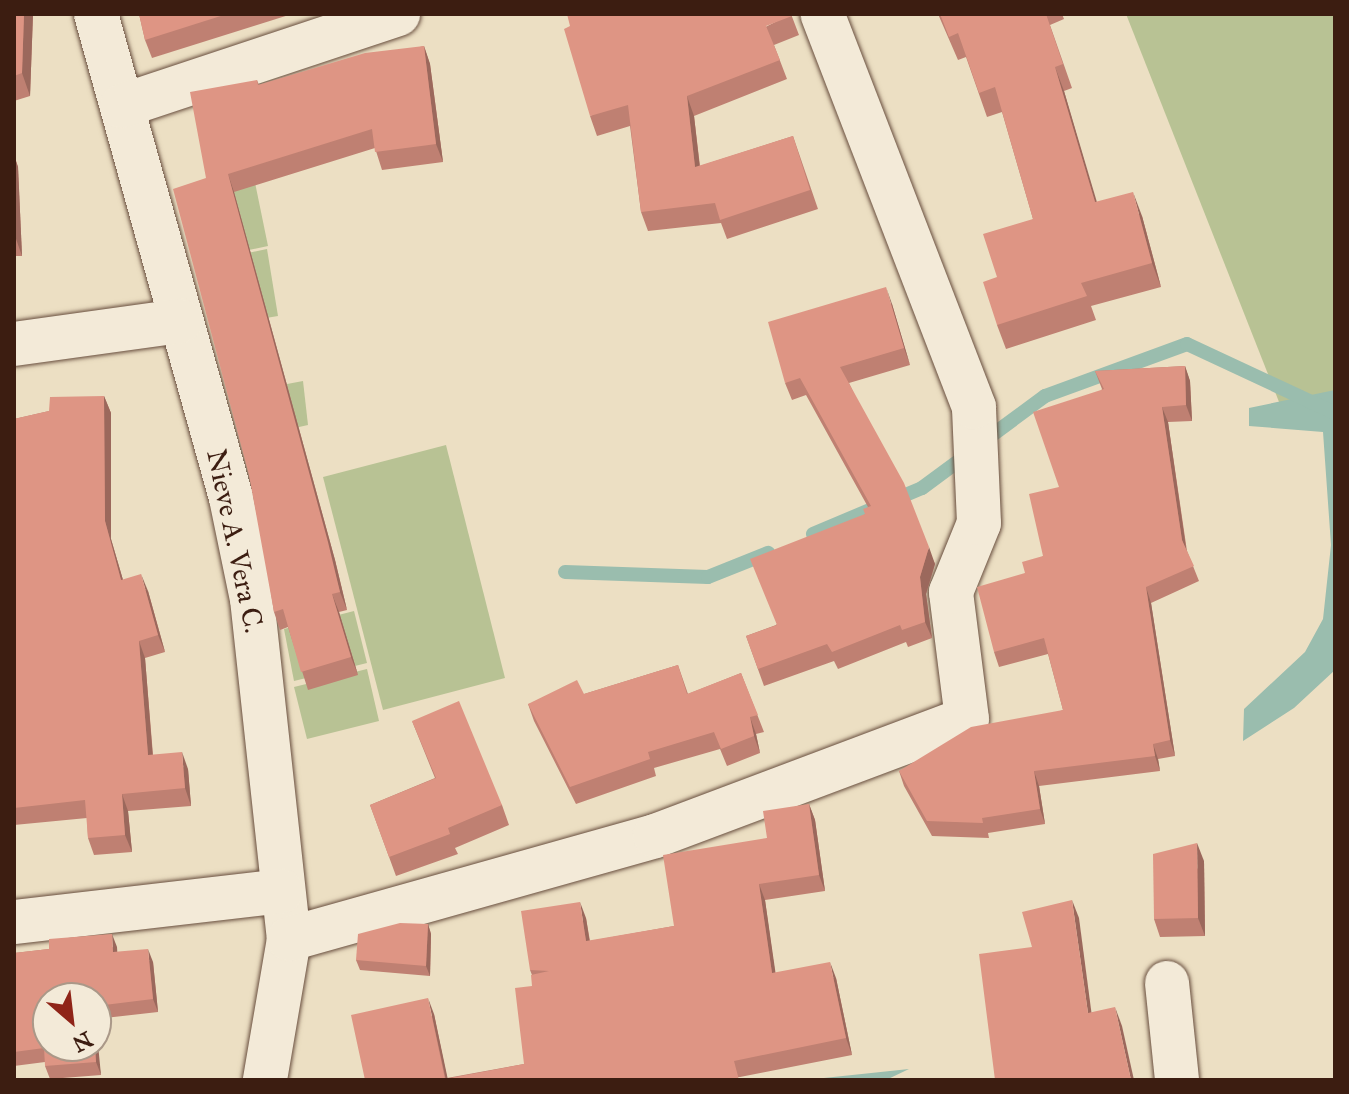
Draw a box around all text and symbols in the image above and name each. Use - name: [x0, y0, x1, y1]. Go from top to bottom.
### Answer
- street label: Nieve A. Vera C.: [199, 446, 271, 636]
- north arrow: [32, 982, 112, 1062]
- text: N: [68, 1026, 97, 1058]

